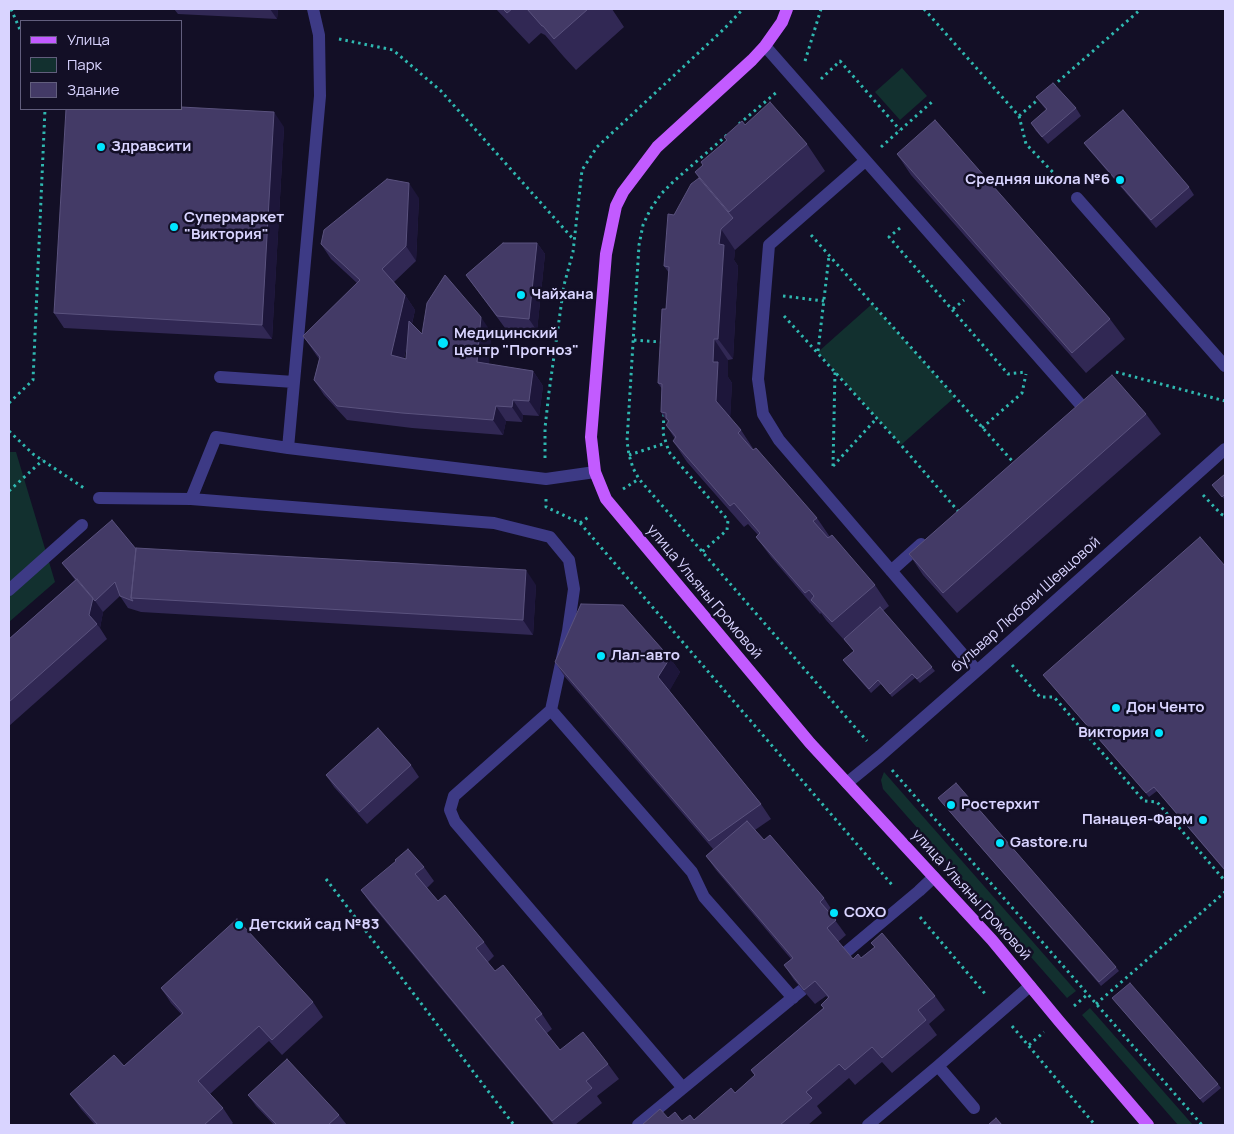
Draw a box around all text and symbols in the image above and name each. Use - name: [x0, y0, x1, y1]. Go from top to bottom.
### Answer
- legend: [20, 20, 182, 110]
- text: Улица: [67, 29, 110, 50]
- text: Парк: [67, 54, 102, 75]
- text: Здание: [67, 79, 119, 100]
- place label: Здравсити: [111, 138, 191, 156]
- marker: Здравсити: [95, 141, 107, 153]
- place label: Средняя школа №6: [965, 171, 1110, 189]
- marker: Средняя школа №6: [1114, 174, 1126, 186]
- place label: Супермаркет "Виктория": [184, 209, 284, 244]
- marker: Супермаркет "Виктория": [168, 221, 180, 233]
- place label: Чайхана: [531, 286, 594, 304]
- marker: Чайхана: [515, 289, 527, 301]
- place label: Медицинский центр "Прогноз": [454, 325, 579, 360]
- marker: Медицинский центр "Прогноз": [436, 336, 450, 350]
- street label: улица Ульяны Громовой: [642, 521, 766, 663]
- street label: бульвар Любови Шевцовой: [948, 533, 1104, 677]
- place label: Лал-авто: [611, 647, 680, 665]
- marker: Лал-авто: [595, 650, 607, 662]
- place label: Дон Ченто: [1126, 699, 1204, 717]
- marker: Дон Ченто: [1110, 702, 1122, 714]
- place label: Виктория: [1078, 724, 1149, 742]
- marker: Виктория: [1153, 727, 1165, 739]
- place label: Ростерхит: [961, 796, 1040, 814]
- marker: Ростерхит: [945, 799, 957, 811]
- place label: Панацея-Фарм: [1082, 811, 1193, 829]
- marker: Панацея-Фарм: [1197, 814, 1209, 826]
- street label: улица Ульяны Громовой: [907, 826, 1035, 964]
- place label: Gastore.ru: [1010, 834, 1088, 852]
- marker: Gastore.ru: [994, 837, 1006, 849]
- place label: СОХО: [844, 904, 886, 922]
- marker: СОХО: [828, 907, 840, 919]
- place label: Детский сад №83: [249, 916, 379, 934]
- marker: Детский сад №83: [233, 919, 245, 931]

